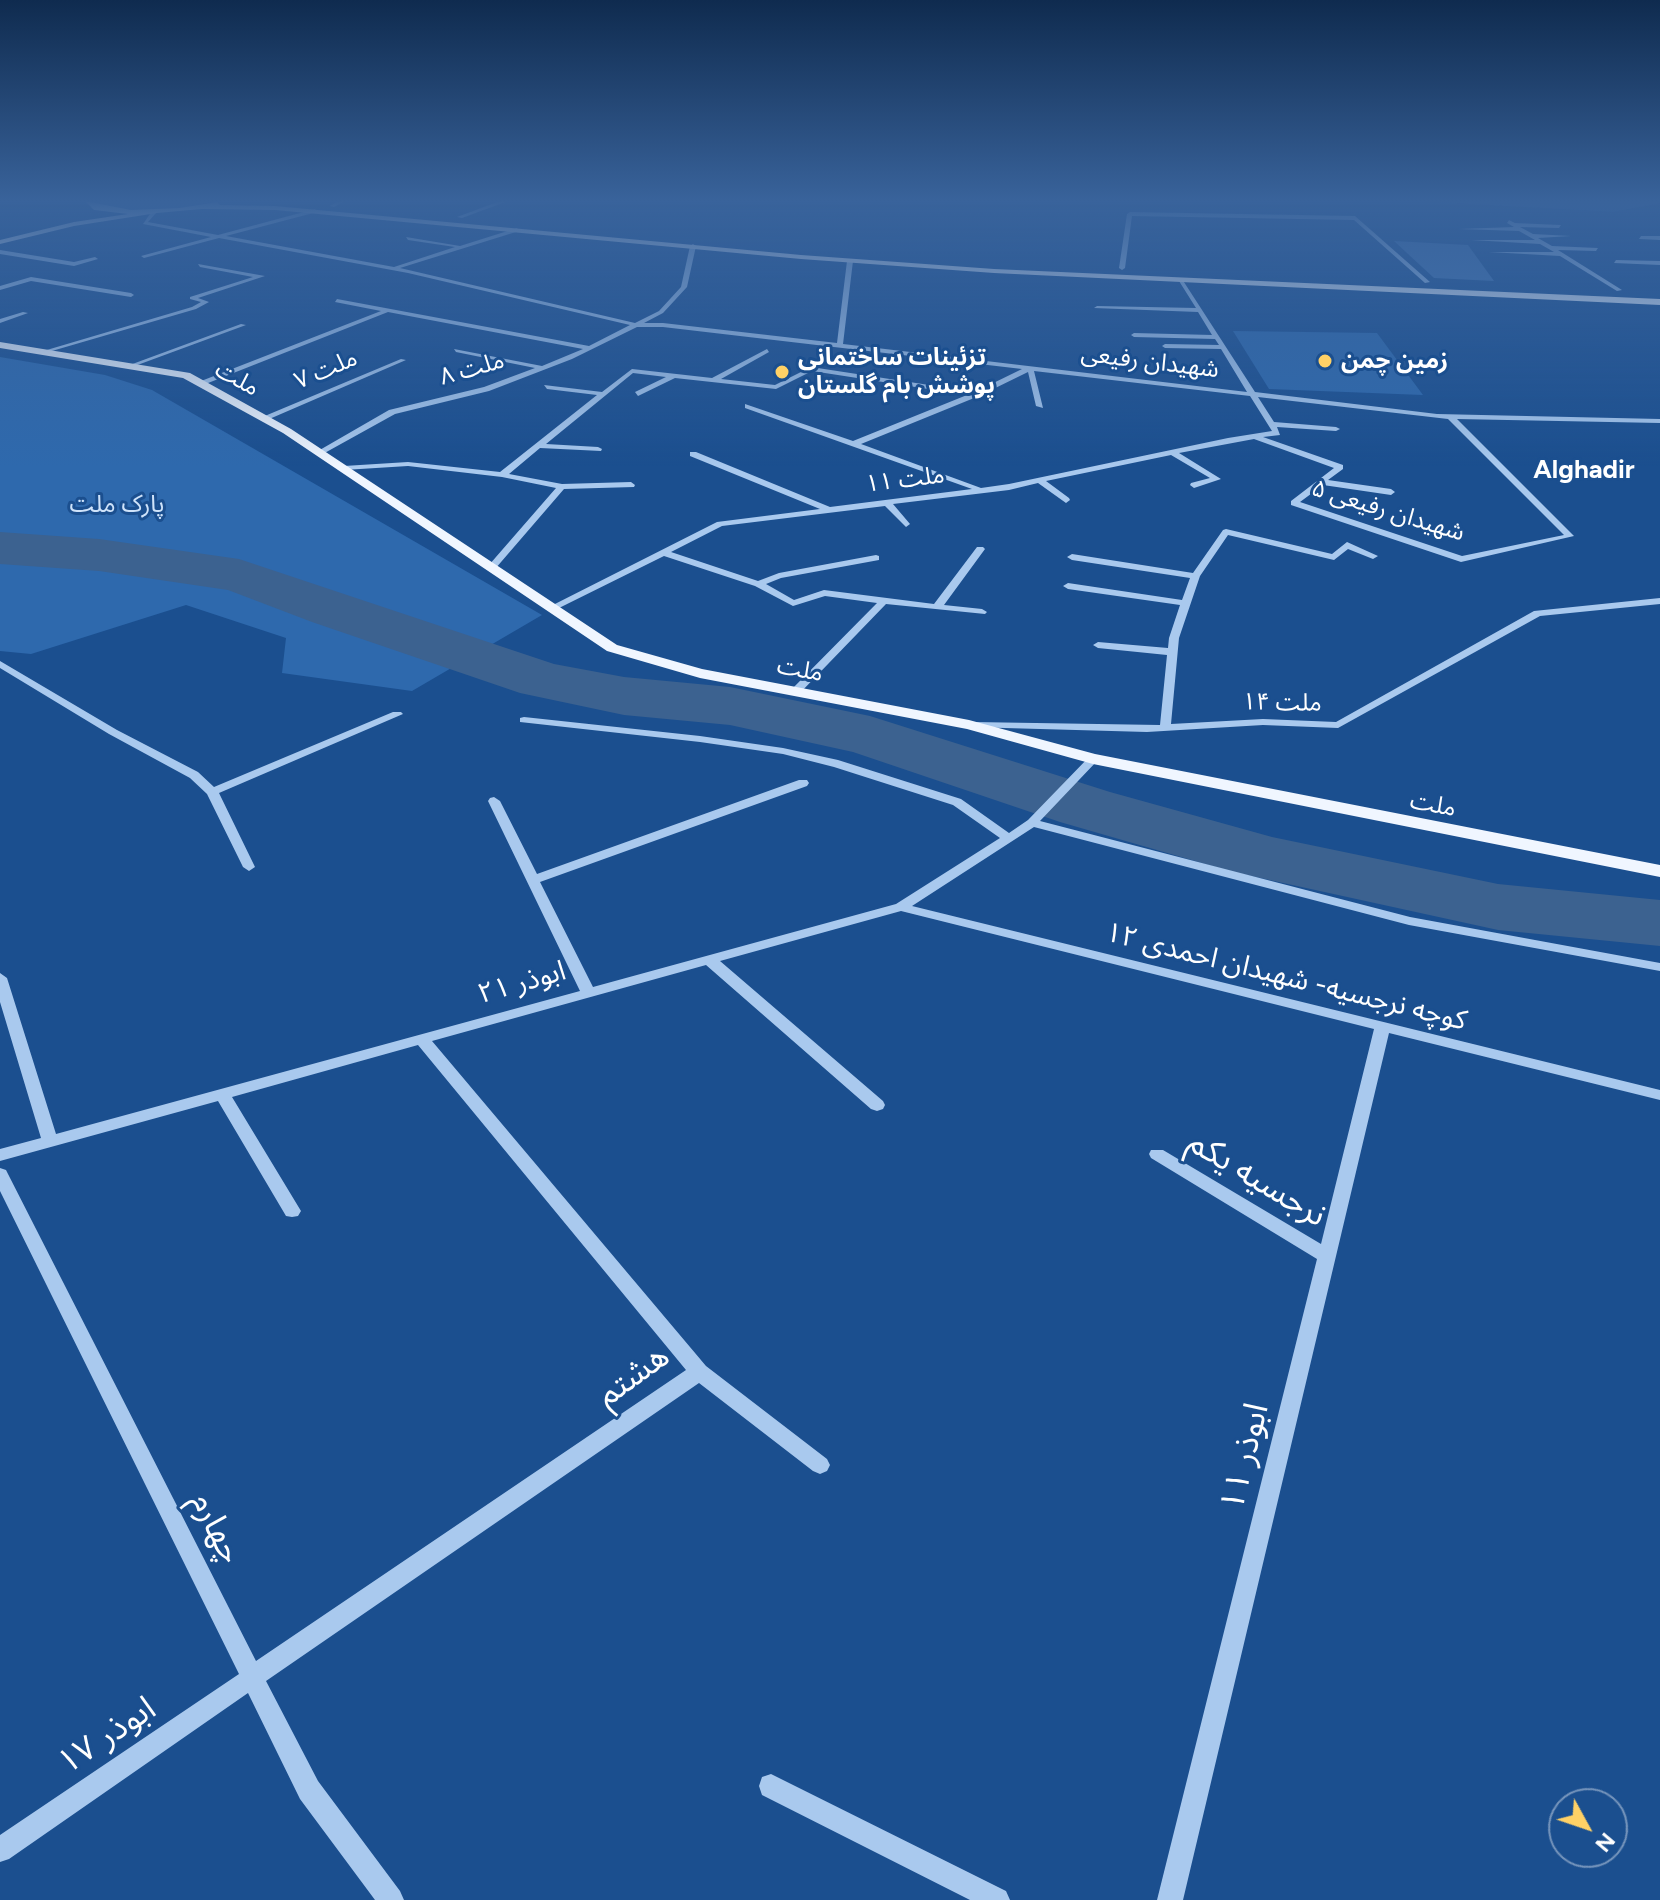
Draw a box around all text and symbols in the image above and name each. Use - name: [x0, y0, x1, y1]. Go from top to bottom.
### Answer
- street label: شهیدان رفیعی: [1079, 339, 1221, 385]
- street label: ۷ ملت: [290, 344, 362, 396]
- place label: تزئینات ساختمانی پوشش بام گلستان: [798, 344, 995, 400]
- street label: ۸ ملت: [436, 346, 508, 392]
- place label: زمین چمن: [1341, 347, 1448, 375]
- marker: زمین چمن: [1316, 352, 1334, 370]
- street label: ملت: [210, 355, 264, 403]
- marker: تزئینات ساختمانی پوشش بام گلستان: [773, 363, 791, 381]
- district label: Alghadir: [1533, 454, 1635, 486]
- street label: ۱۱ ملت: [864, 461, 946, 499]
- street label: ۵ شهیدان رفیعی: [1308, 474, 1468, 548]
- park label: پارک ملت: [69, 491, 165, 519]
- street label: ملت: [775, 651, 825, 689]
- street label: ۱۴ ملت: [1242, 688, 1322, 718]
- street label: ملت: [1408, 786, 1458, 824]
- street label: کوچه نرجسیه- شهیدان احمدی ۱۲: [1102, 916, 1470, 1038]
- street label: ۲۱ ابوذر: [474, 954, 570, 1012]
- street label: نرجسیه یکم: [1180, 1122, 1334, 1236]
- street label: هشتم: [589, 1336, 677, 1416]
- street label: ابوذر ۱۱: [1212, 1399, 1278, 1515]
- street label: چهارم: [181, 1485, 251, 1571]
- street label: ۱۷ ابوذر: [50, 1689, 164, 1783]
- north arrow: [1548, 1788, 1628, 1868]
- text: N: [1589, 1827, 1621, 1858]

